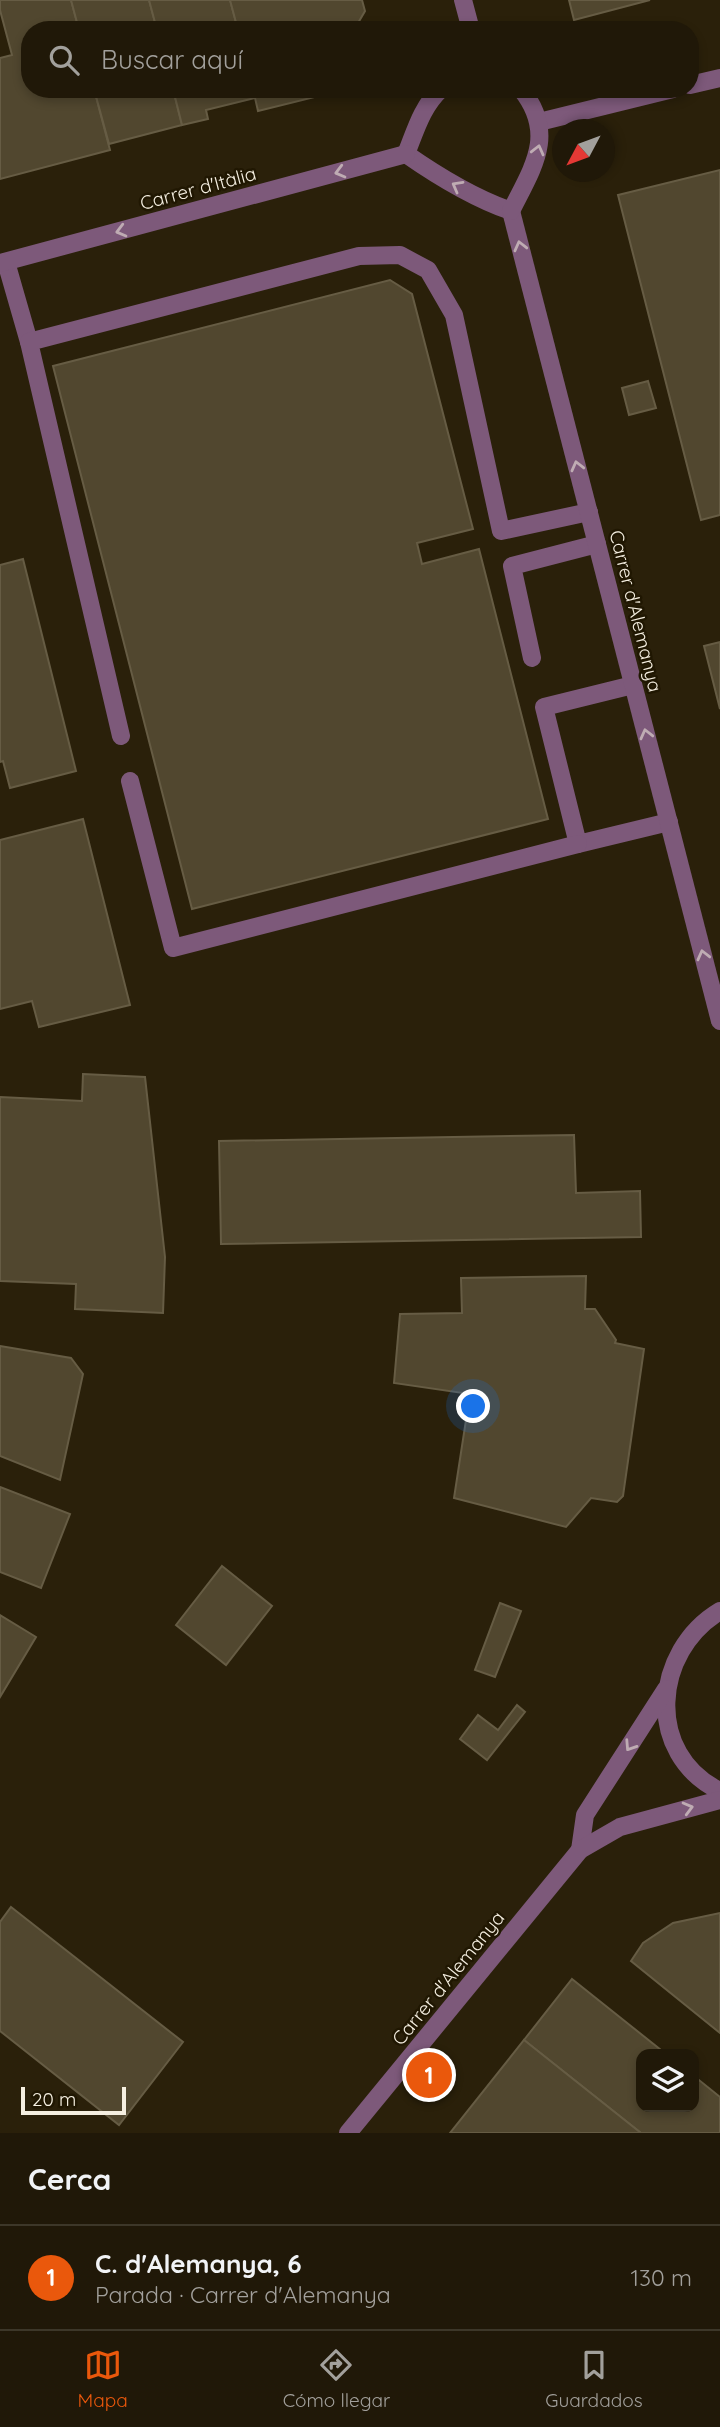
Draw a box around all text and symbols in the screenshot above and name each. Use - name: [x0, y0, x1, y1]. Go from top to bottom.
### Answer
- search box: [21, 21, 699, 98]
- icon: search: [45, 41, 83, 79]
- text: Buscar aquí: [101, 43, 243, 76]
- north arrow: [552, 119, 615, 182]
- one-way arrow: [529, 144, 544, 156]
- street label: Carrer d'Itàlia: [137, 161, 259, 215]
- one-way arrow: [334, 163, 346, 178]
- one-way arrow: [452, 181, 464, 195]
- one-way arrow: [115, 223, 127, 237]
- one-way arrow: [514, 240, 528, 252]
- one-way arrow: [571, 461, 585, 473]
- street label: Carrer d'Alemanya: [604, 528, 668, 694]
- one-way arrow: [640, 728, 654, 740]
- one-way arrow: [697, 949, 711, 961]
- your location: [456, 1389, 490, 1423]
- one-way arrow: [625, 1738, 638, 1751]
- one-way arrow: [682, 1802, 694, 1816]
- street label: Carrer d'Alemanya: [387, 1906, 509, 2050]
- pin: 1: [406, 2049, 452, 2101]
- map controls: [636, 2049, 699, 2112]
- button: layers: [636, 2049, 699, 2112]
- scale bar: [21, 2084, 126, 2116]
- text: 20 m: [32, 2087, 76, 2111]
- text: Cerca: [28, 2160, 111, 2198]
- text: C. d'Alemanya, 6: [95, 2247, 302, 2280]
- text: 1: [47, 2263, 55, 2292]
- text: 130 m: [630, 2263, 692, 2292]
- text: Parada · Carrer d'Alemanya: [95, 2280, 391, 2309]
- tab: Mapa: [77, 2346, 128, 2412]
- tab: Cómo llegar: [283, 2346, 390, 2412]
- tab: Guardados: [545, 2346, 643, 2412]

